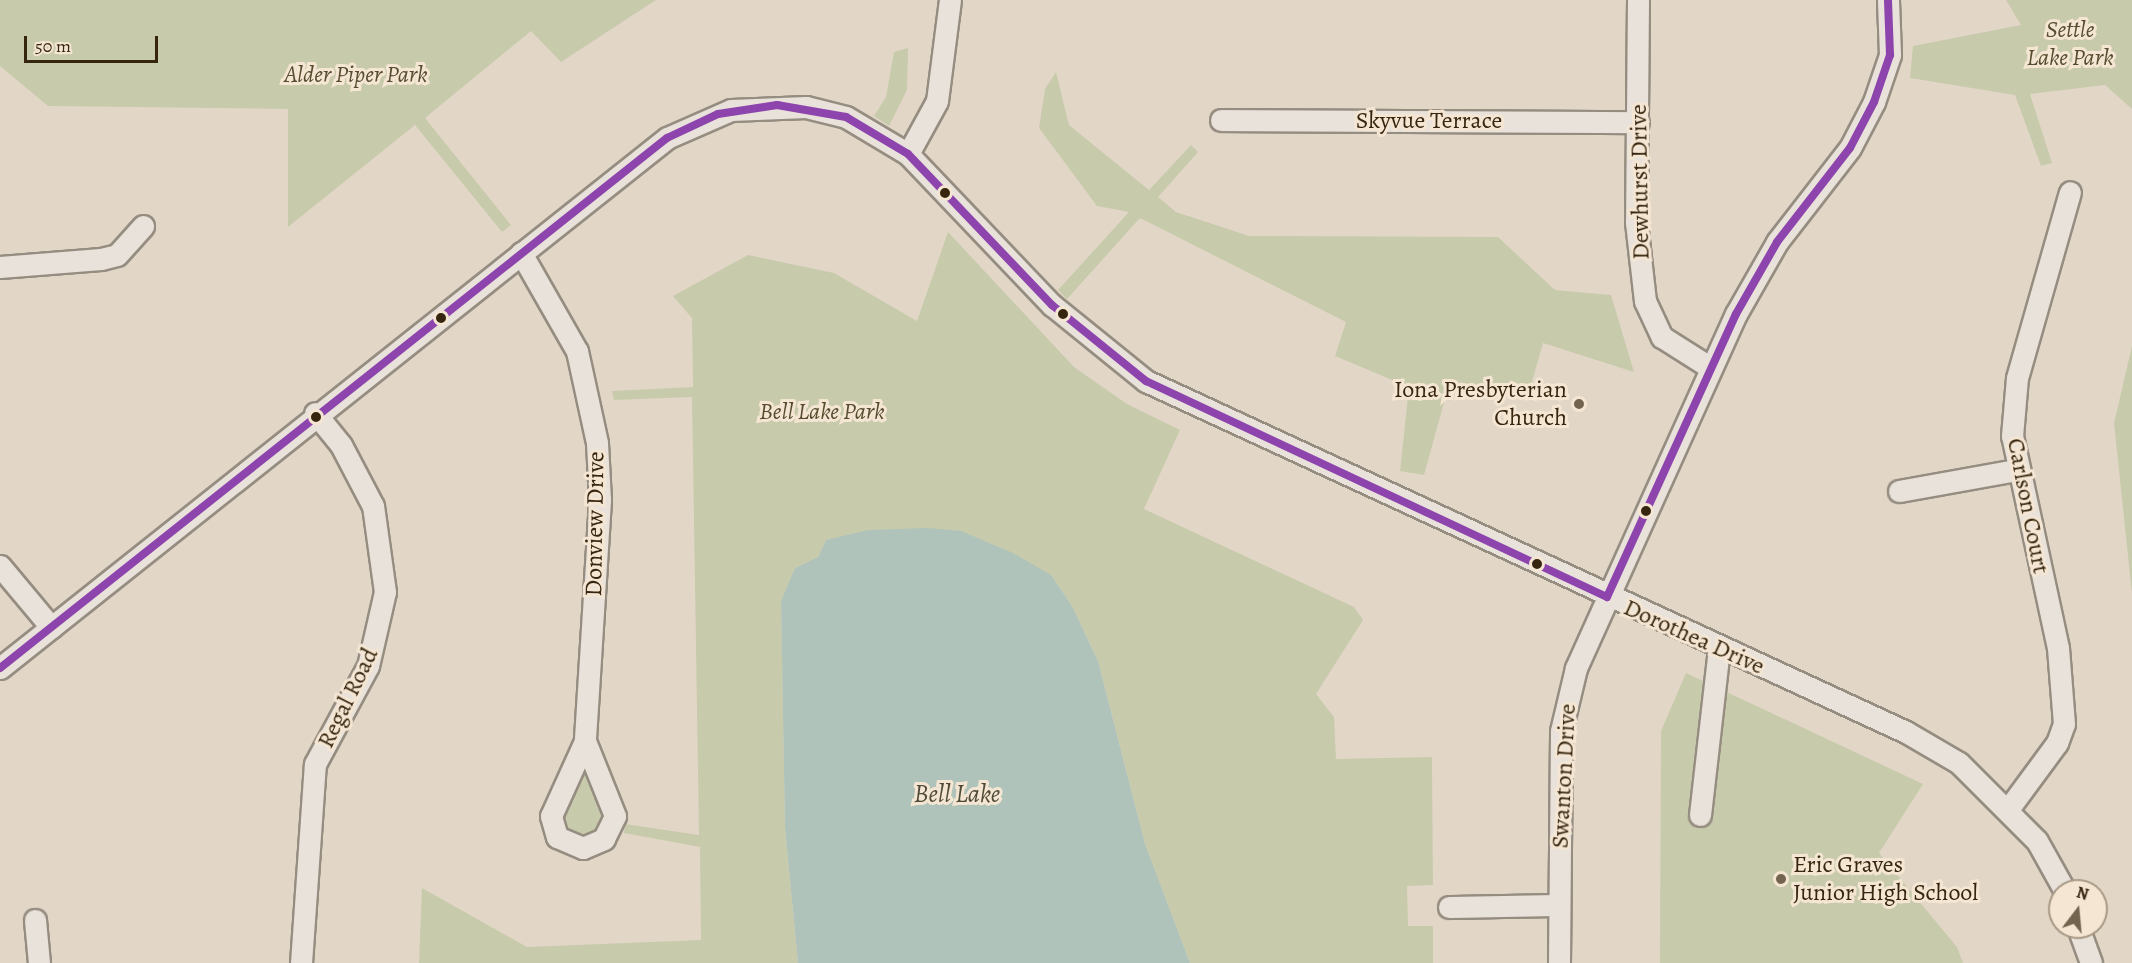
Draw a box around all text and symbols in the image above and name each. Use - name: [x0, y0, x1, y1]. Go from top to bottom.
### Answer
- park label: Settle Lake Park: [2026, 16, 2114, 72]
- scale bar: [27, 24, 160, 62]
- text: 50 m: [35, 34, 71, 58]
- park label: Alder Piper Park: [284, 61, 428, 89]
- street label: Dewhurst Drive: [1624, 104, 1656, 260]
- street label: Skyvue Terrace: [1356, 107, 1502, 135]
- unlabelled marker: [939, 187, 951, 199]
- unlabelled marker: [1057, 308, 1069, 320]
- unlabelled marker: [435, 312, 447, 324]
- place label: Iona Presbyterian Church: [1394, 376, 1567, 432]
- marker: Iona Presbyterian Church: [1572, 397, 1586, 411]
- park label: Bell Lake Park: [759, 398, 885, 426]
- unlabelled marker: [310, 411, 322, 423]
- street label: Carlson Court: [2001, 436, 2055, 576]
- street label: Donview Drive: [579, 451, 611, 597]
- unlabelled marker: [1640, 505, 1652, 517]
- unlabelled marker: [1531, 558, 1543, 570]
- street label: Dorothea Drive: [1619, 593, 1769, 681]
- street label: Regal Road: [311, 643, 385, 753]
- street label: Swanton Drive: [1546, 703, 1582, 849]
- water label: Bell Lake: [914, 778, 1000, 810]
- place label: Eric Graves Junior High School: [1793, 851, 1978, 907]
- marker: Eric Graves Junior High School: [1774, 872, 1788, 886]
- north arrow: [2048, 879, 2108, 939]
- text: N: [2074, 881, 2091, 906]

